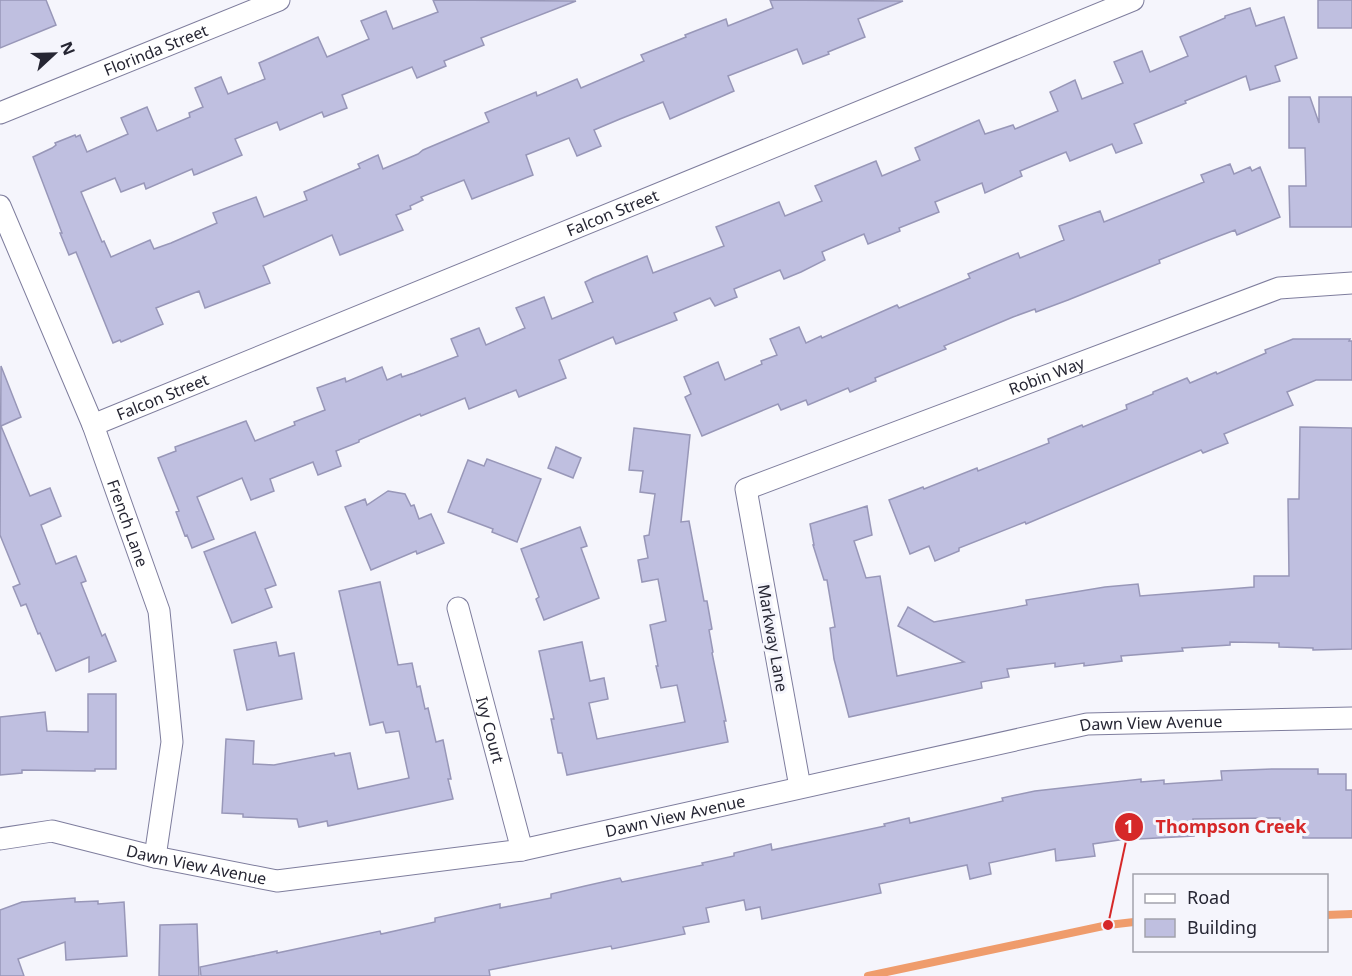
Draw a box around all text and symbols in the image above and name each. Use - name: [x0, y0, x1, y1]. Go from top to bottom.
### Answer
- street label: Florinda Street: [100, 19, 211, 81]
- north arrow: [24, 24, 84, 84]
- text: N: [55, 38, 81, 59]
- street label: Falcon Street: [563, 184, 662, 241]
- street label: Robin Way: [1005, 351, 1088, 400]
- street label: Falcon Street: [113, 368, 212, 425]
- street label: French Lane: [102, 476, 153, 570]
- street label: Markway Lane: [753, 583, 793, 693]
- street label: Ivy Court: [471, 694, 510, 766]
- street label: Dawn View Avenue: [1077, 710, 1223, 736]
- street label: Dawn View Avenue: [603, 790, 747, 842]
- callout: Thompson Creek: [1114, 809, 1319, 845]
- text: 1: [1124, 814, 1134, 838]
- text: Thompson Creek: [1156, 814, 1307, 838]
- street label: Dawn View Avenue: [124, 839, 269, 890]
- legend: [1133, 874, 1328, 952]
- text: Road: [1187, 885, 1230, 909]
- text: Building: [1187, 915, 1257, 939]

